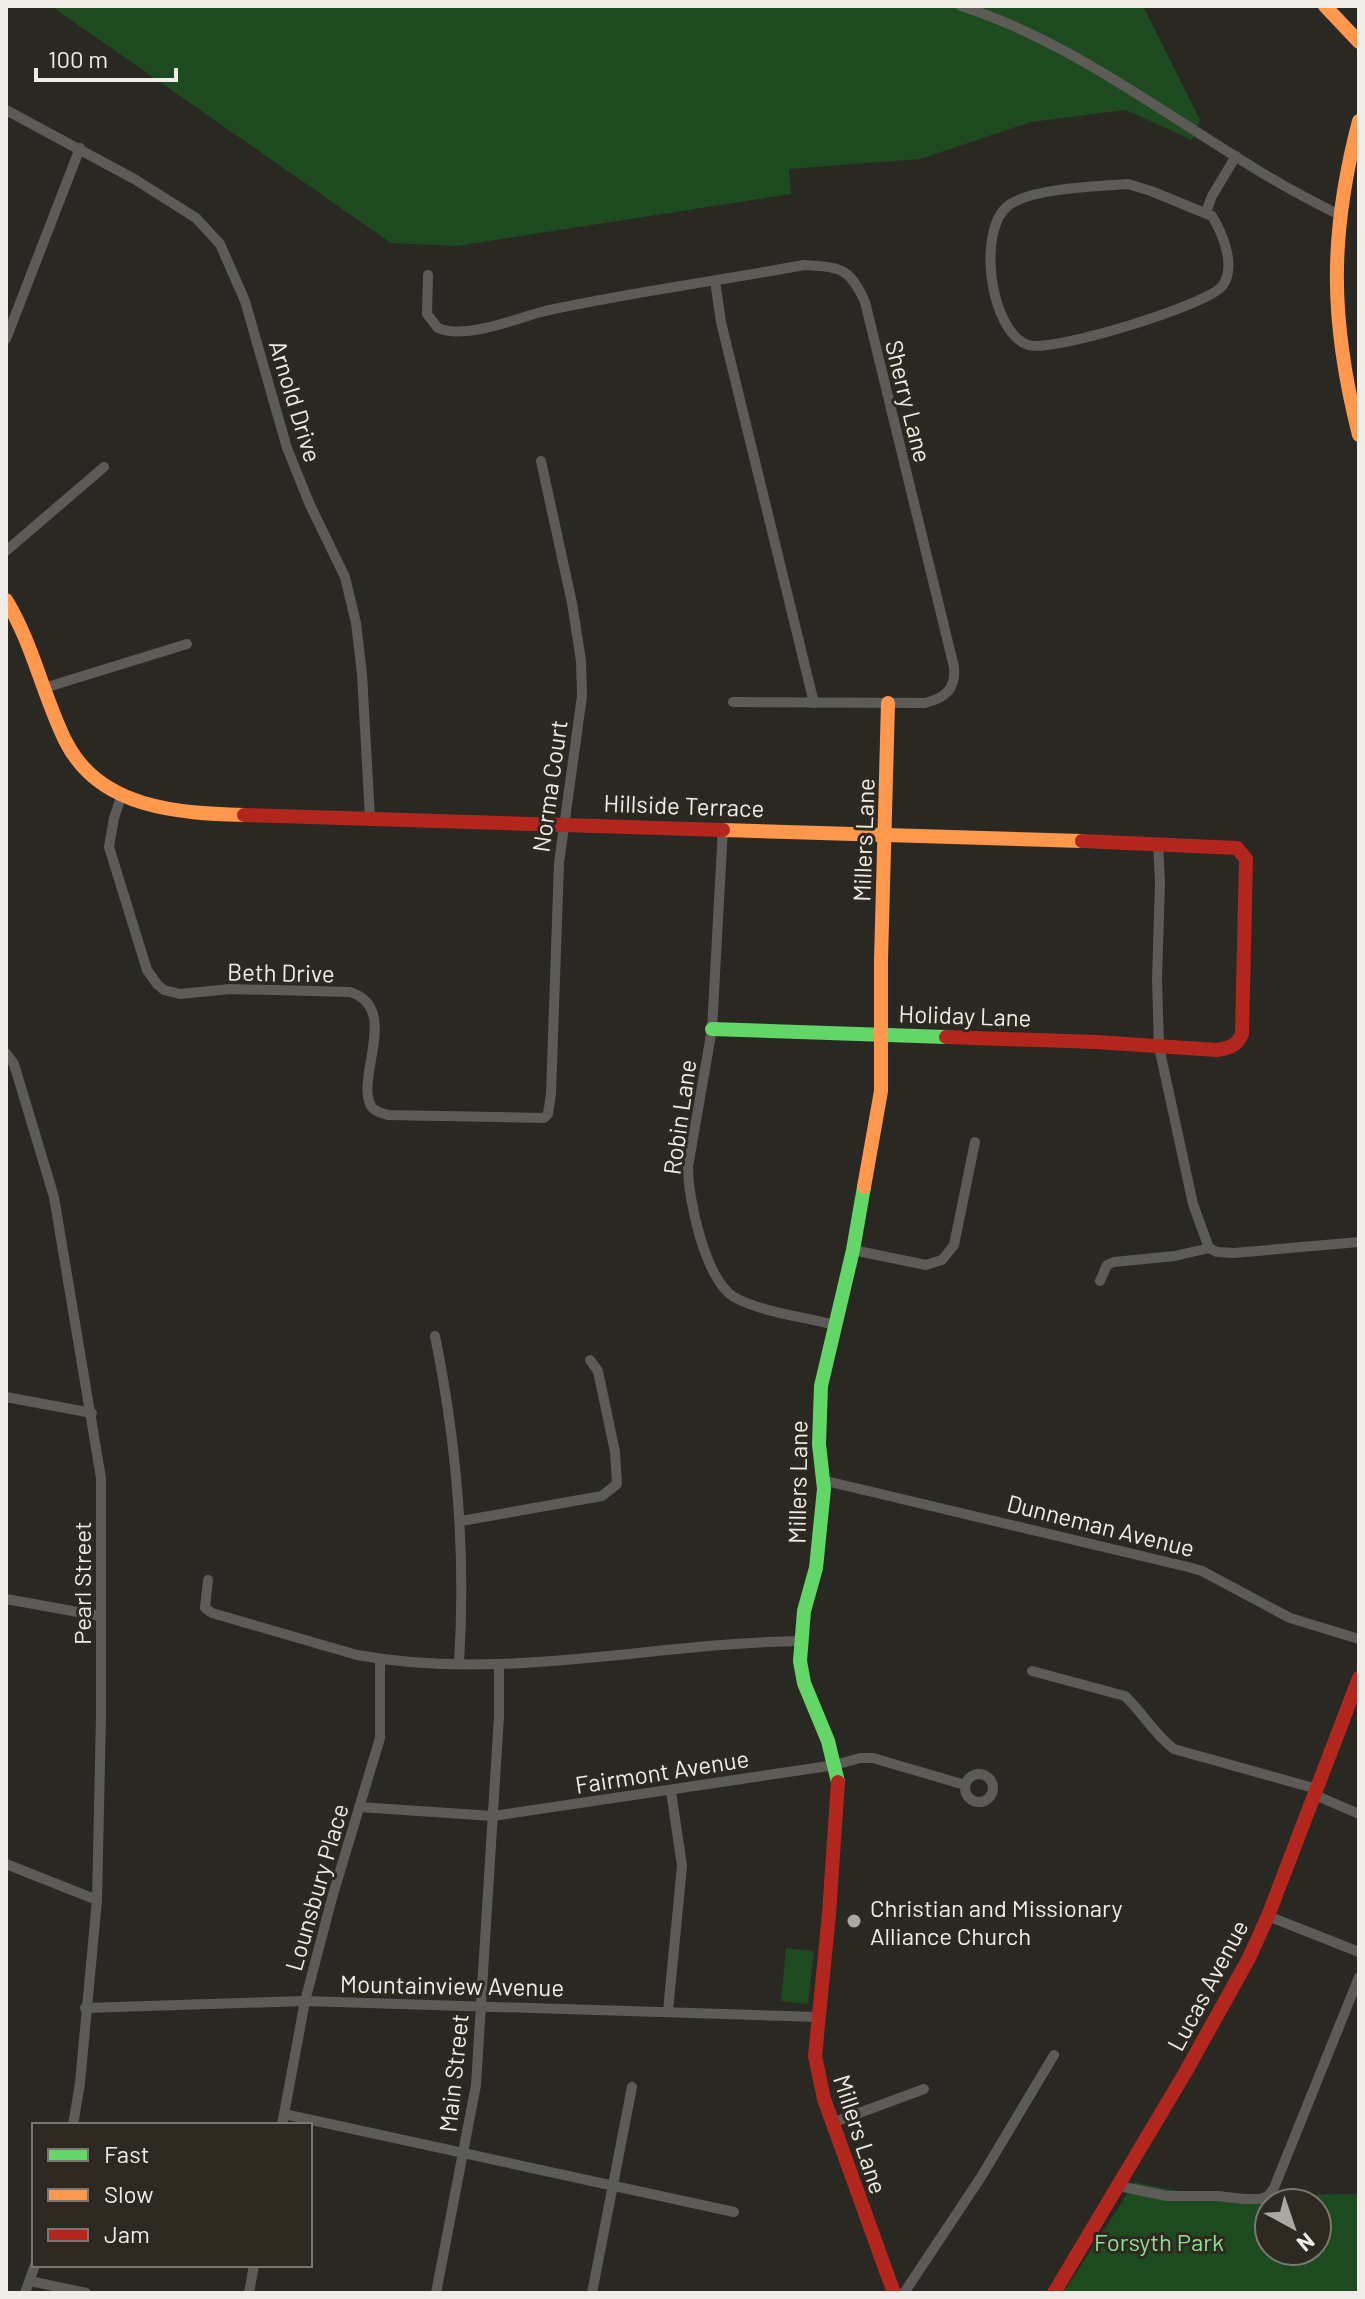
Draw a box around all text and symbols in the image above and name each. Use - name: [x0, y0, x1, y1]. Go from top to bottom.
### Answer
- scale bar: [36, 32, 176, 82]
- text: 100 m: [48, 44, 108, 73]
- street label: Arnold Drive: [264, 336, 328, 466]
- street label: Sherry Lane: [880, 337, 938, 465]
- street label: Norma Court: [525, 718, 573, 854]
- street label: Millers Lane: [846, 778, 880, 902]
- street label: Hillside Terrace: [603, 788, 765, 822]
- street label: Beth Drive: [227, 957, 335, 987]
- street label: Holiday Lane: [898, 998, 1032, 1032]
- street label: Robin Lane: [657, 1057, 701, 1177]
- street label: Millers Lane: [781, 1420, 813, 1544]
- street label: Dunneman Avenue: [1004, 1488, 1198, 1562]
- street label: Pearl Street: [67, 1521, 96, 1645]
- street label: Fairmont Avenue: [573, 1743, 751, 1799]
- street label: Lounsbury Place: [278, 1800, 354, 1974]
- place label: Christian and Missionary Alliance Church: [870, 1893, 1123, 1950]
- marker: Christian and Missionary Alliance Church: [845, 1912, 863, 1930]
- street label: Lucas Avenue: [1160, 1915, 1254, 2055]
- street label: Mountainview Avenue: [340, 1969, 564, 2001]
- street label: Main Street: [432, 2012, 474, 2134]
- street label: Millers Lane: [828, 2071, 894, 2197]
- legend: [32, 2123, 312, 2267]
- text: Fast: [104, 2139, 149, 2168]
- text: Slow: [104, 2179, 153, 2208]
- north arrow: [1253, 2187, 1333, 2267]
- text: Jam: [104, 2219, 150, 2248]
- park label: Forsyth Park: [1094, 2227, 1224, 2256]
- text: N: [1293, 2228, 1320, 2258]

